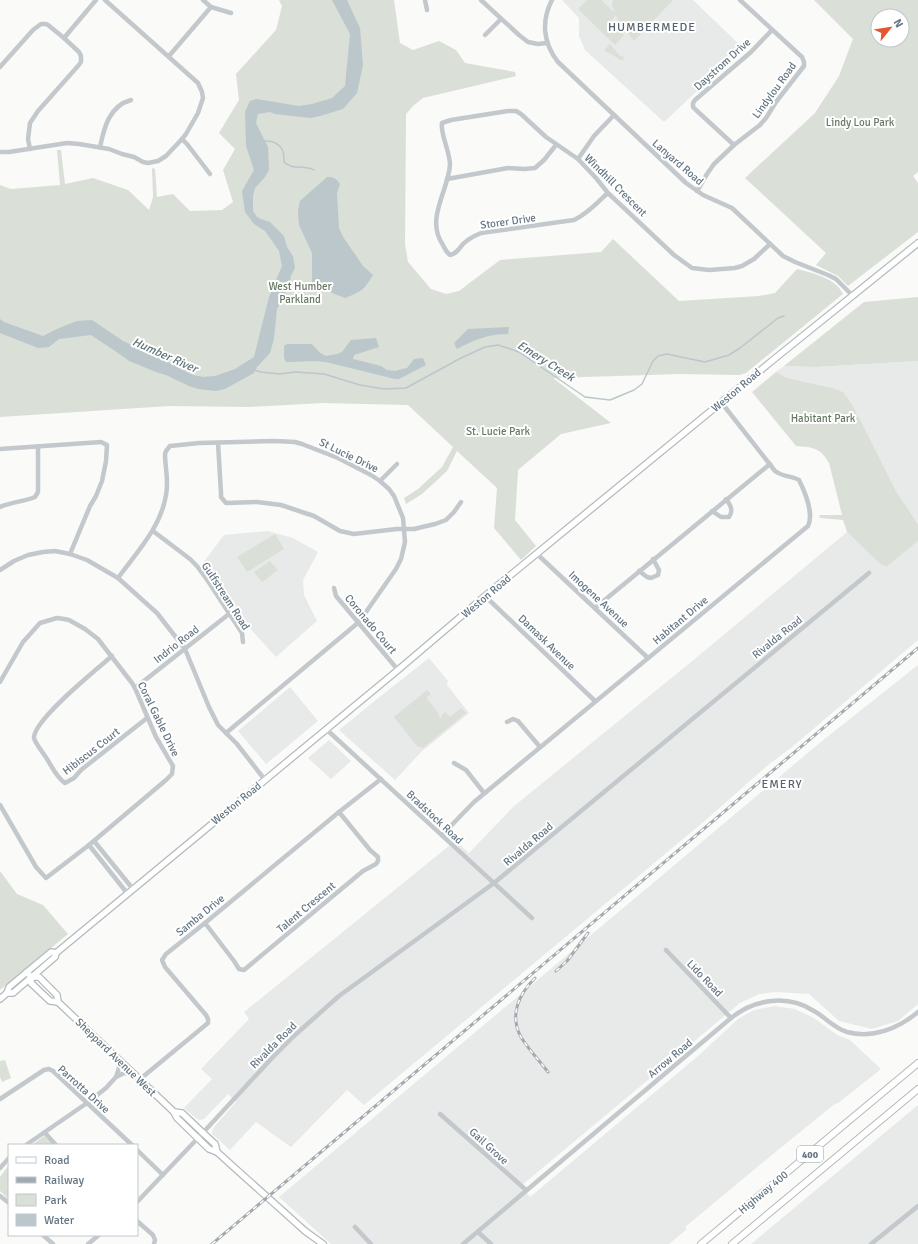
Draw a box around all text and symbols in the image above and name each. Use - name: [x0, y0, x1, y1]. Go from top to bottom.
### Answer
- north arrow: [870, 8, 910, 48]
- text: N: [891, 17, 906, 30]
- district label: HUMBERMEDE: [608, 20, 696, 35]
- street label: Daystrom Drive: [691, 36, 753, 93]
- street label: Lindylou Road: [750, 60, 799, 121]
- park label: Lindy Lou Park: [826, 116, 895, 129]
- street label: Lanyard Road: [649, 137, 706, 188]
- street label: Windhill Crescent: [582, 151, 650, 219]
- street label: Storer Drive: [479, 211, 537, 232]
- park label: West Humber Parkland: [268, 280, 332, 306]
- water label: Humber River: [130, 334, 201, 377]
- water label: Emery Creek: [514, 338, 578, 385]
- street label: Weston Road: [709, 366, 764, 415]
- park label: Habitant Park: [791, 412, 856, 425]
- park label: St. Lucie Park: [466, 425, 531, 438]
- street label: St Lucie Drive: [317, 435, 381, 475]
- street label: Gulfstream Road: [199, 560, 252, 633]
- street label: Imogene Avenue: [566, 568, 631, 631]
- street label: Weston Road: [459, 572, 514, 621]
- street label: Coronado Court: [342, 592, 399, 657]
- street label: Habitant Drive: [650, 594, 711, 647]
- street label: Damask Avenue: [515, 612, 578, 673]
- street label: Rivalda Road: [750, 613, 805, 662]
- street label: Indrio Road: [151, 623, 202, 666]
- street label: Coral Gable Drive: [135, 680, 182, 759]
- street label: Hibiscus Court: [60, 725, 123, 778]
- district label: EMERY: [761, 777, 803, 792]
- street label: Weston Road: [209, 779, 264, 828]
- street label: Bradstock Road: [404, 788, 466, 847]
- street label: Rivalda Road: [501, 820, 556, 869]
- street label: Talent Crescent: [274, 879, 338, 936]
- street label: Samba Drive: [173, 892, 227, 939]
- street label: Lido Road: [684, 957, 725, 1000]
- street label: Sheppard Avenue West: [73, 1016, 159, 1099]
- street label: Rivalda Road: [247, 1019, 299, 1071]
- street label: Arrow Road: [645, 1036, 695, 1081]
- street label: Parrotta Drive: [55, 1063, 112, 1116]
- street label: Gail Grove: [466, 1125, 511, 1167]
- legend: [8, 1144, 138, 1236]
- road number: 400: [797, 1146, 823, 1162]
- text: Road: [44, 1153, 70, 1168]
- street label: Highway 400: [736, 1168, 791, 1217]
- text: Railway: [44, 1173, 84, 1188]
- text: Park: [44, 1193, 67, 1208]
- text: Water: [44, 1213, 75, 1228]

